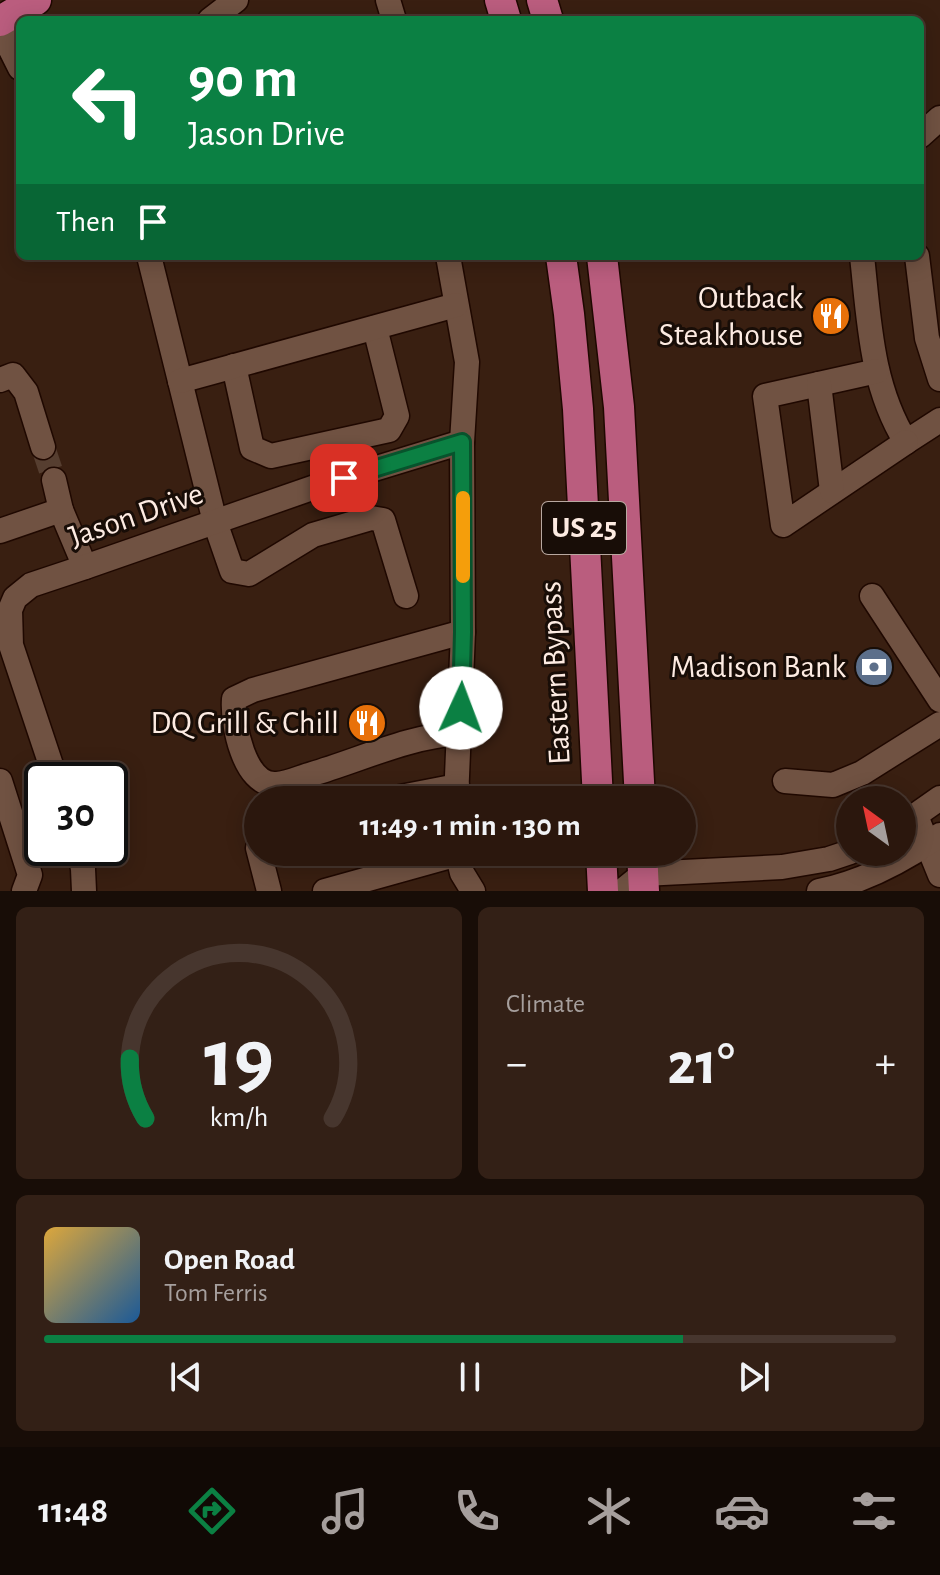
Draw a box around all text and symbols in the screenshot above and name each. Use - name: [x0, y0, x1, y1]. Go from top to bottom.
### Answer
- icon: left: [56, 48, 160, 152]
- text: 90 m: [188, 51, 298, 107]
- text: Jason Drive: [188, 116, 345, 152]
- icon: arrive: [131, 200, 175, 244]
- text: Then: [56, 207, 115, 237]
- place label: Outback Steakhouse: [659, 282, 803, 351]
- restaurant icon: Outback Steakhouse: [810, 295, 852, 337]
- pin: [310, 444, 378, 512]
- icon: arrive: [322, 456, 366, 500]
- street label: Jason Drive: [65, 477, 207, 553]
- road number: US 25: [542, 502, 626, 554]
- street label: Eastern Bypass: [534, 580, 576, 766]
- bank icon: Madison Bank: [853, 646, 895, 688]
- place label: Madison Bank: [670, 651, 846, 683]
- position arrow: [419, 666, 503, 750]
- restaurant icon: DQ Grill & Chill: [346, 702, 388, 744]
- place label: DQ Grill & Chill: [151, 707, 339, 739]
- speed limit sign: 30: [24, 762, 128, 866]
- north arrow: [836, 786, 916, 866]
- map controls: [836, 786, 916, 866]
- text: 11:49 · 1 min · 130 m: [359, 811, 581, 841]
- text: Climate: [506, 991, 585, 1017]
- text: 19: [204, 1018, 274, 1102]
- text: 21°: [667, 1035, 735, 1095]
- text: −: [506, 1042, 527, 1086]
- text: +: [875, 1042, 896, 1086]
- text: km/h: [210, 1103, 268, 1132]
- text: Open Road: [164, 1245, 295, 1275]
- text: Tom Ferris: [164, 1280, 268, 1306]
- icon: previous: [164, 1355, 208, 1399]
- icon: pause: [448, 1355, 492, 1399]
- icon: next: [732, 1355, 776, 1399]
- icon: directions: [184, 1483, 240, 1539]
- icon: music: [317, 1483, 373, 1539]
- icon: phone: [449, 1483, 505, 1539]
- icon: climate: [581, 1483, 637, 1539]
- icon: car: [714, 1483, 770, 1539]
- icon: filters: [846, 1483, 902, 1539]
- text: 11:48: [38, 1493, 108, 1529]

